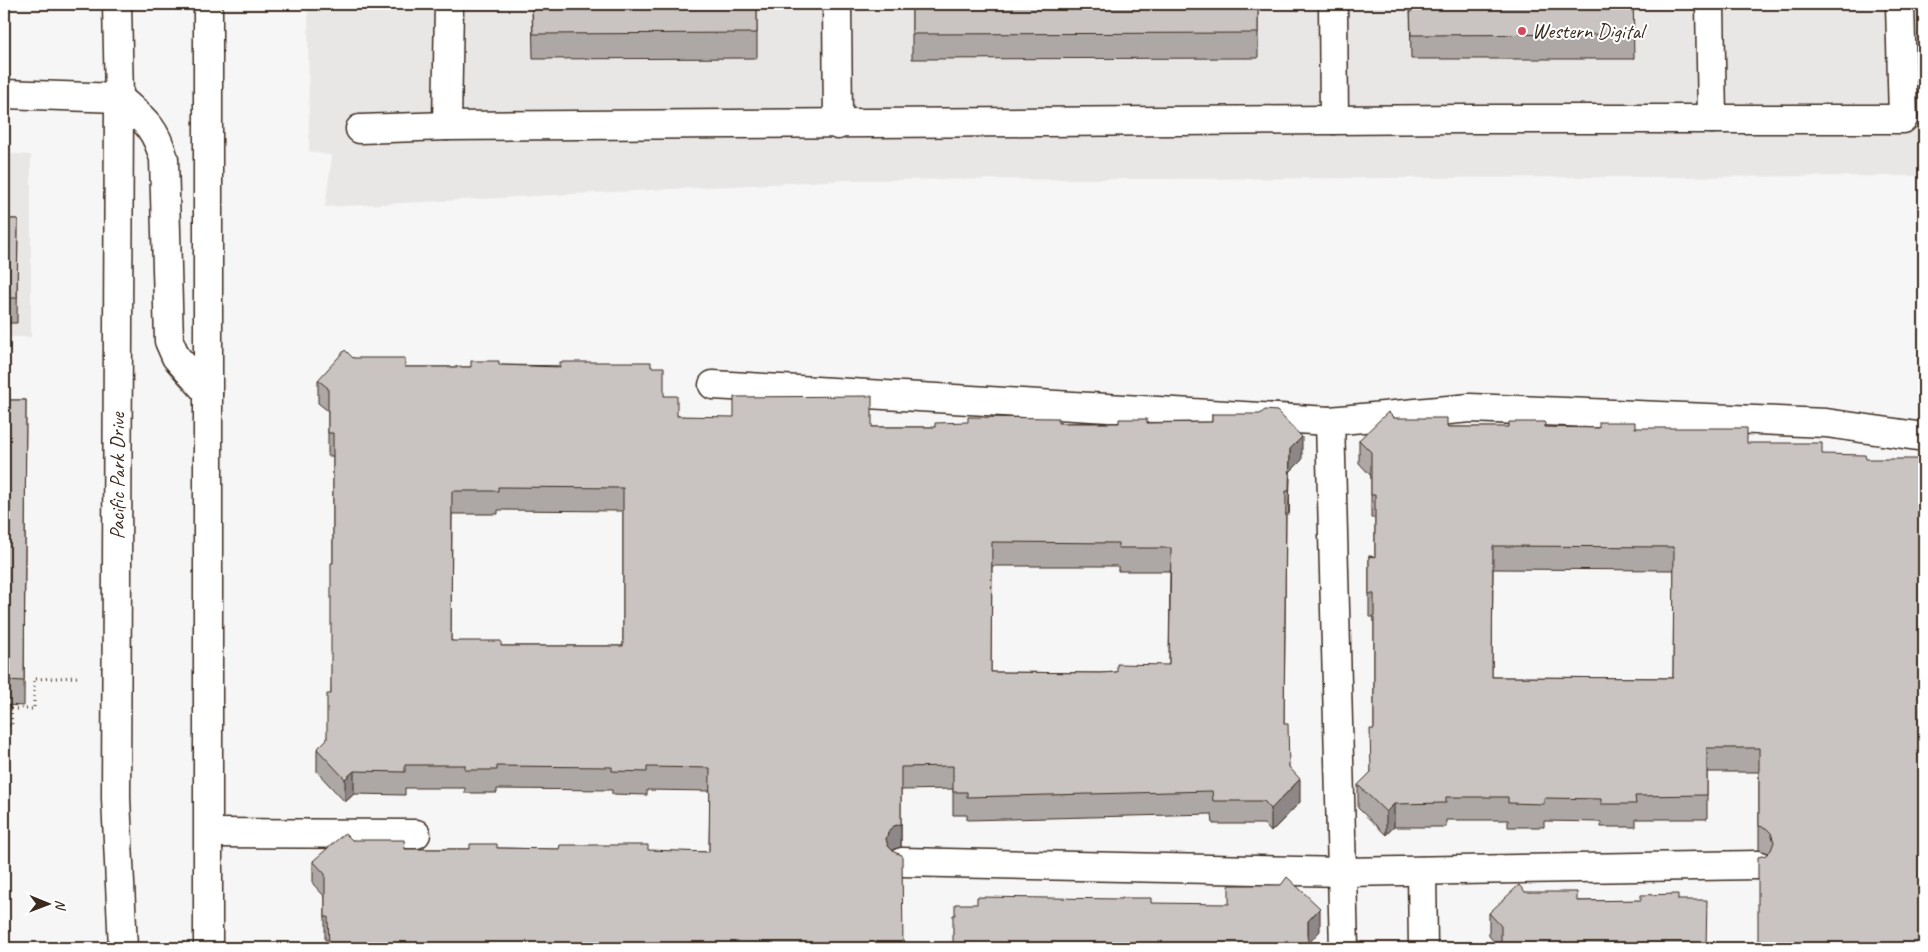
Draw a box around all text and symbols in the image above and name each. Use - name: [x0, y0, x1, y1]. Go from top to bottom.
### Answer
- place label: Western Digital: [1532, 18, 1647, 44]
- marker: Western Digital: [1516, 25, 1528, 37]
- street label: Pacific Park Drive: [104, 411, 130, 539]
- north arrow: [22, 880, 72, 930]
- text: N: [52, 900, 69, 911]

